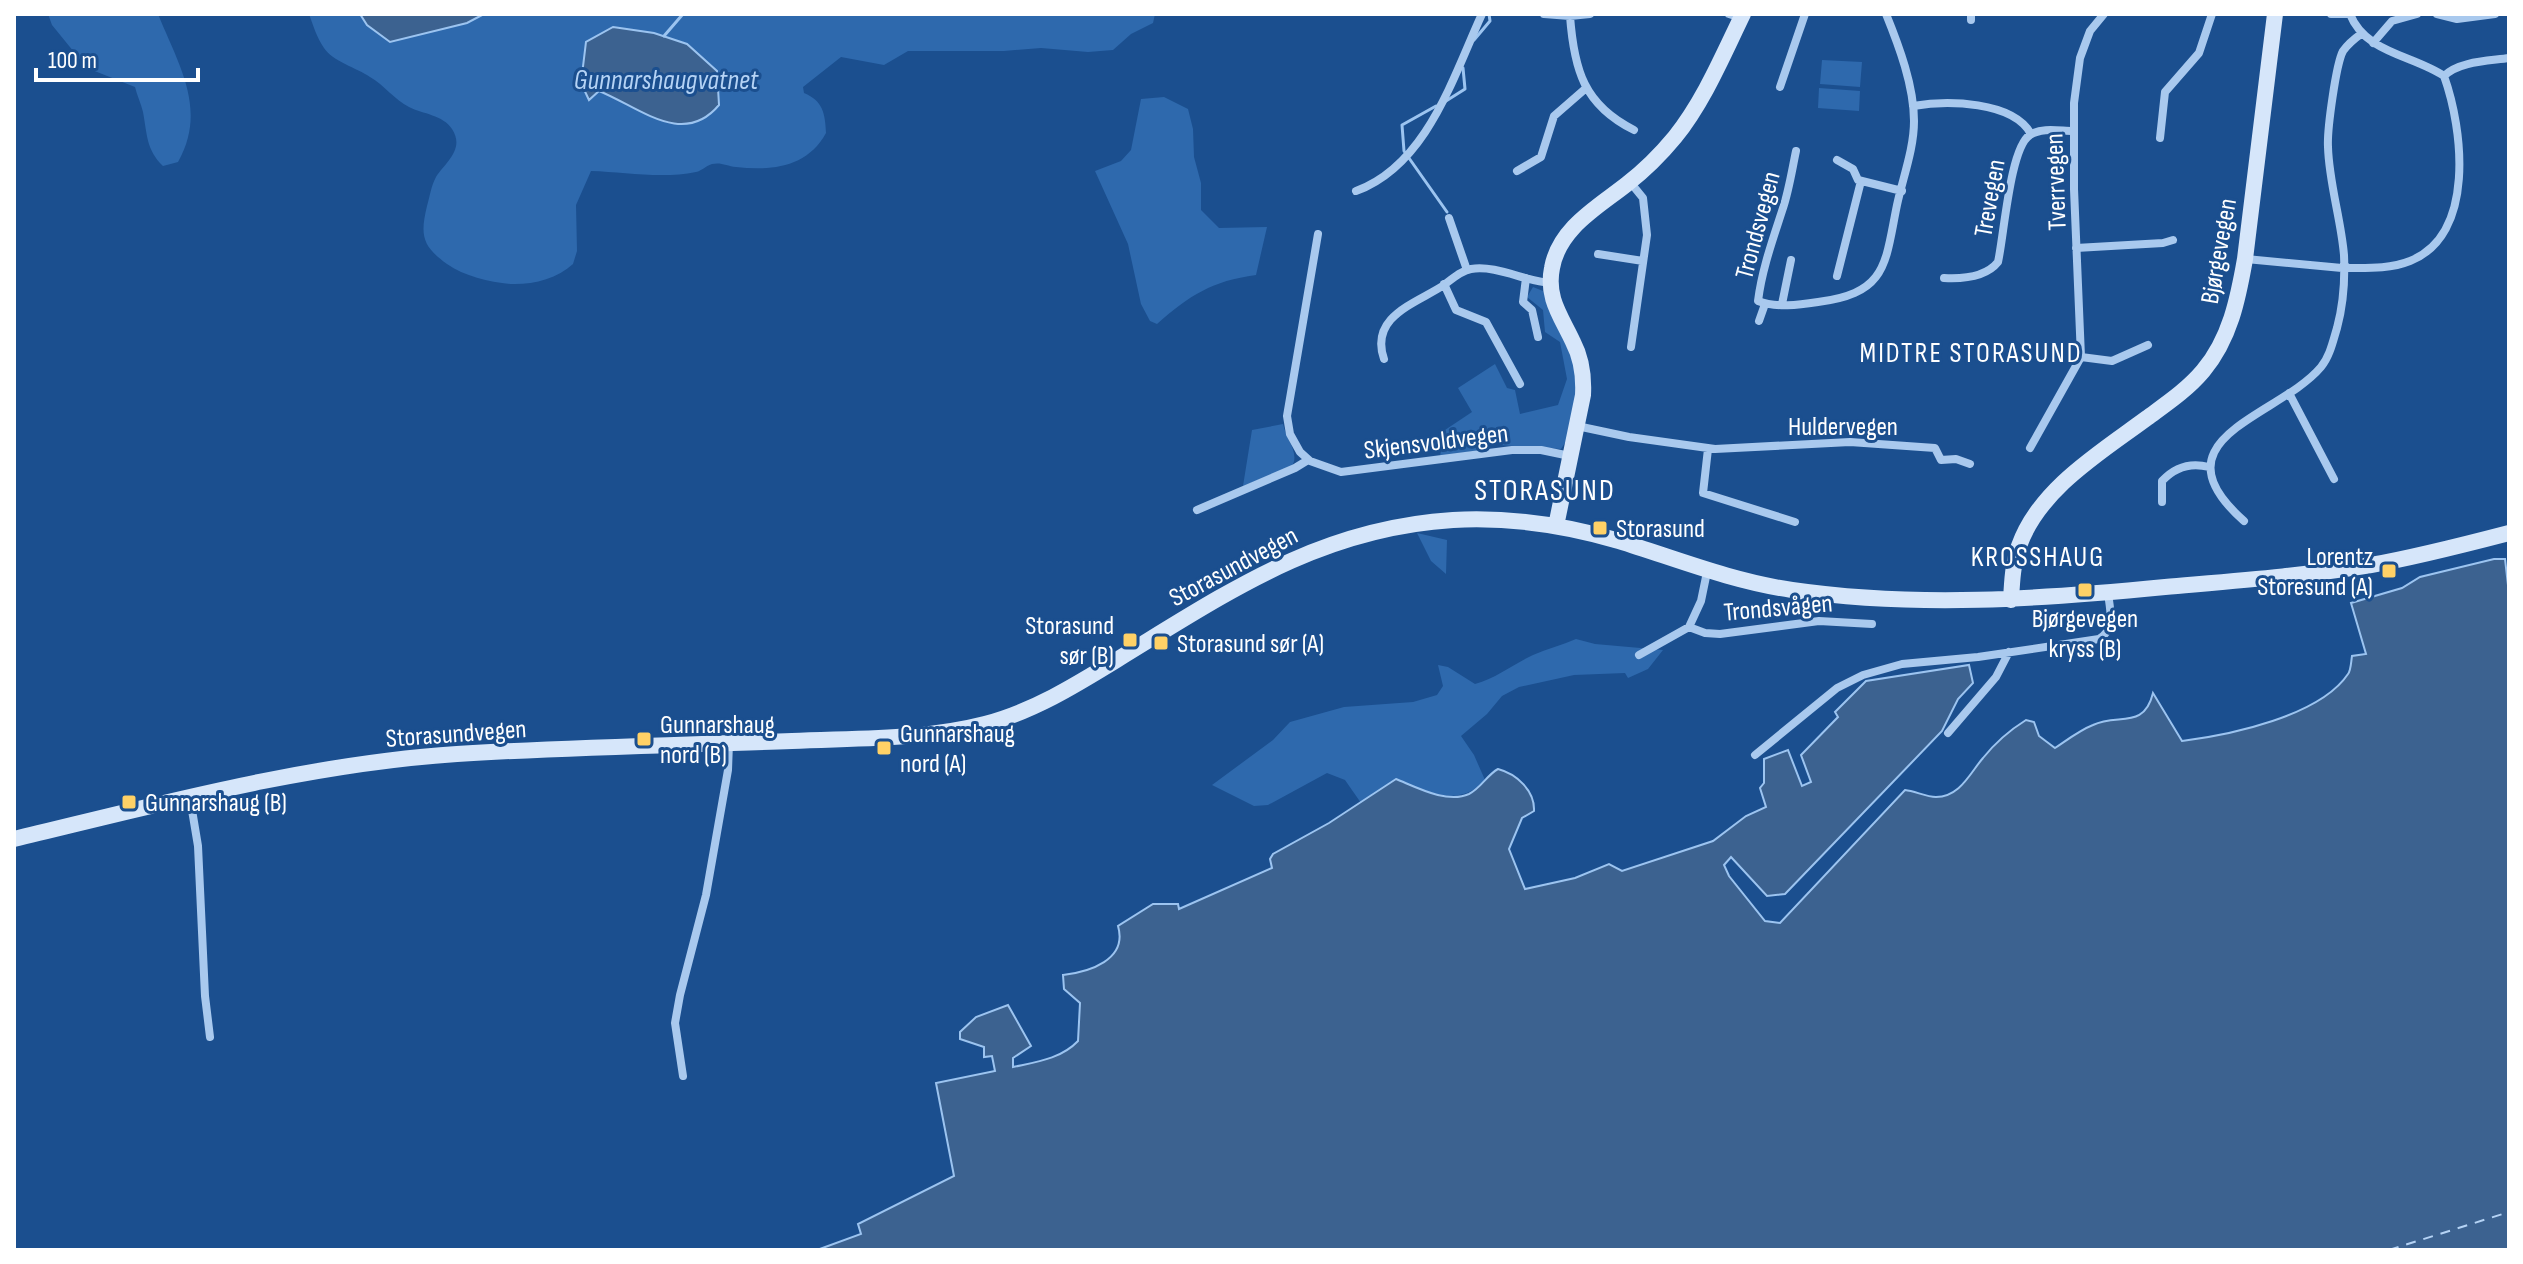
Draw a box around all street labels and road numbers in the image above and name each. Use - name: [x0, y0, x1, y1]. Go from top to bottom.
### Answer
- street label: Tverrvegen: [2039, 133, 2074, 231]
- street label: Trevegen: [1968, 157, 2013, 239]
- street label: Trondsvegen: [1729, 168, 1788, 282]
- street label: Bjørgevegen: [2195, 196, 2244, 306]
- street label: Huldervegen: [1788, 412, 1898, 443]
- street label: Skjensvoldvegen: [1362, 418, 1510, 467]
- street label: Storasundvegen: [1164, 521, 1303, 614]
- street label: Trondsvågen: [1722, 588, 1834, 629]
- street label: Storasundvegen: [385, 714, 528, 755]

